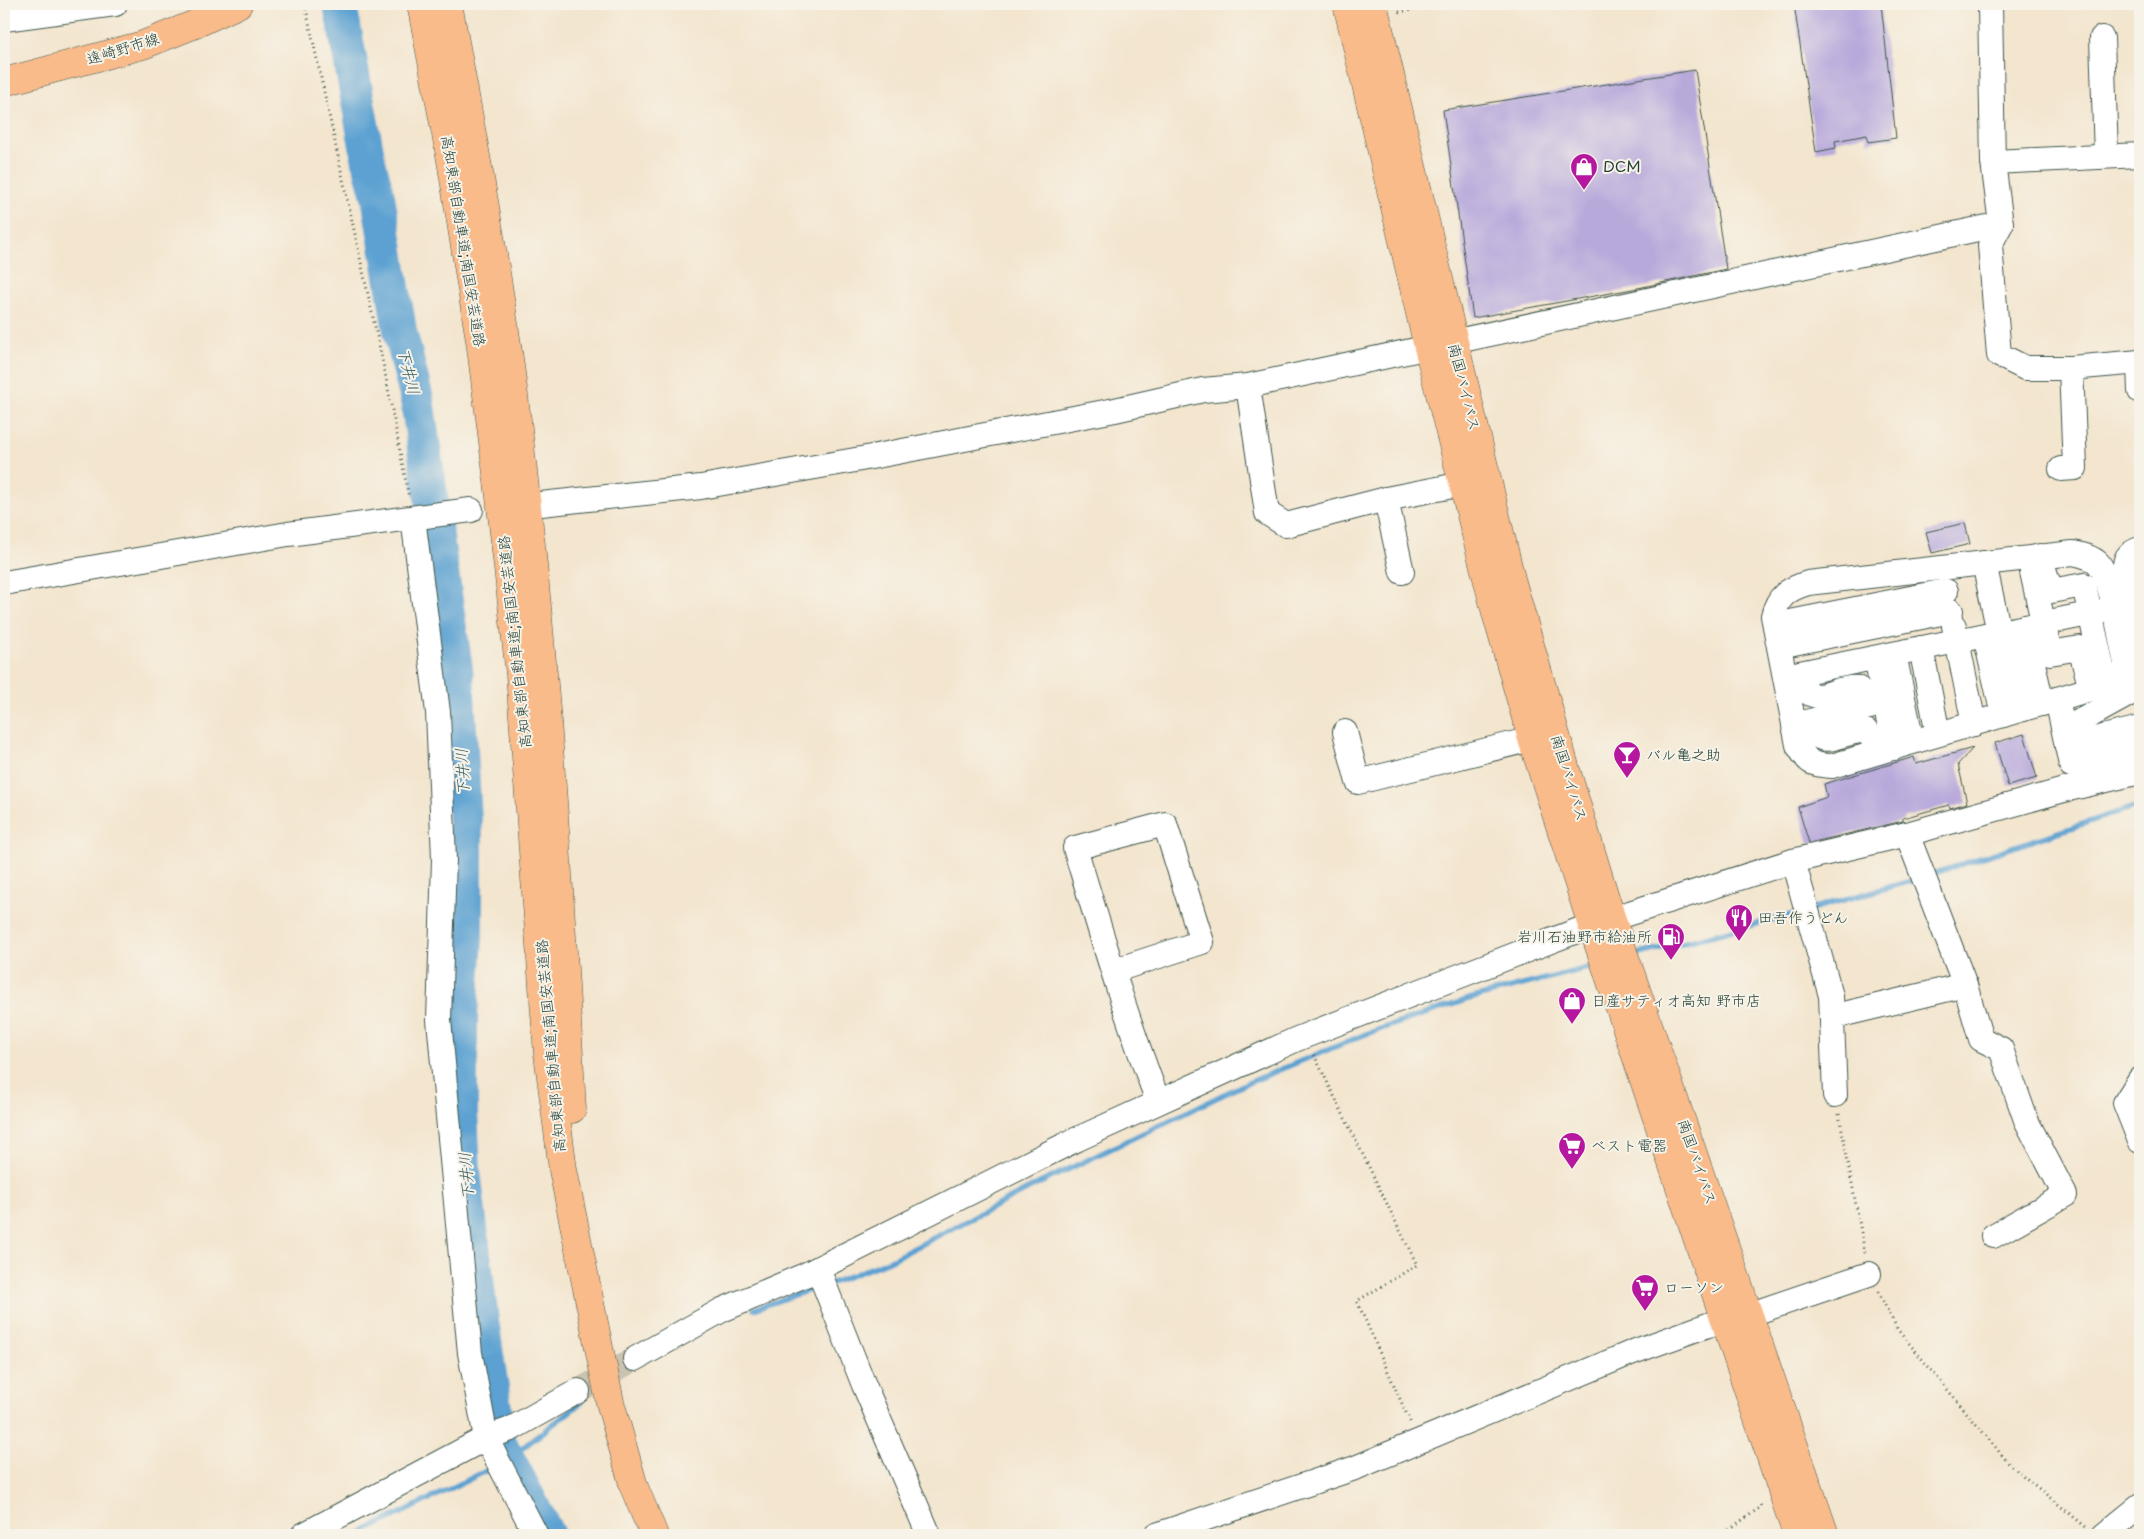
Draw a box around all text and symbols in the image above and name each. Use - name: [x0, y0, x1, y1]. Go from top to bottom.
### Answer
- street label: 遠崎野市線: [83, 26, 162, 70]
- street label: 高知東部自動車道;南国安芸道路: [436, 133, 493, 348]
- shop icon: DCM: [1569, 152, 1599, 191]
- place label: DCM: [1603, 154, 1641, 177]
- street label: 南国バイパス: [1443, 340, 1487, 433]
- water label: 下井川: [393, 345, 427, 397]
- street label: 高知東部自動車道;南国安芸道路: [491, 534, 536, 750]
- street label: 南国バイパス: [1546, 731, 1595, 824]
- bar icon: バル亀之助: [1612, 740, 1642, 779]
- place label: バル亀之助: [1646, 742, 1721, 765]
- water label: 下井川: [448, 747, 474, 797]
- restaurant icon: 田吾作うどん: [1724, 903, 1754, 942]
- place label: 田吾作うどん: [1758, 905, 1848, 928]
- fuel station icon: 岩川石油野市給油所: [1656, 922, 1686, 961]
- place label: 岩川石油野市給油所: [1517, 924, 1652, 947]
- street label: 高知東部自動車道;南国安芸道路: [529, 938, 570, 1154]
- shop icon: 日産サティオ高知 野市店: [1557, 986, 1587, 1025]
- place label: 日産サティオ高知 野市店: [1591, 988, 1761, 1011]
- street label: 南国バイパス: [1673, 1115, 1724, 1208]
- supermarket icon: ベスト電器: [1557, 1131, 1587, 1170]
- place label: ベスト電器: [1591, 1133, 1667, 1156]
- water label: 下井川: [451, 1151, 479, 1201]
- supermarket icon: ローソン: [1630, 1273, 1660, 1312]
- place label: ローソン: [1664, 1275, 1724, 1298]

